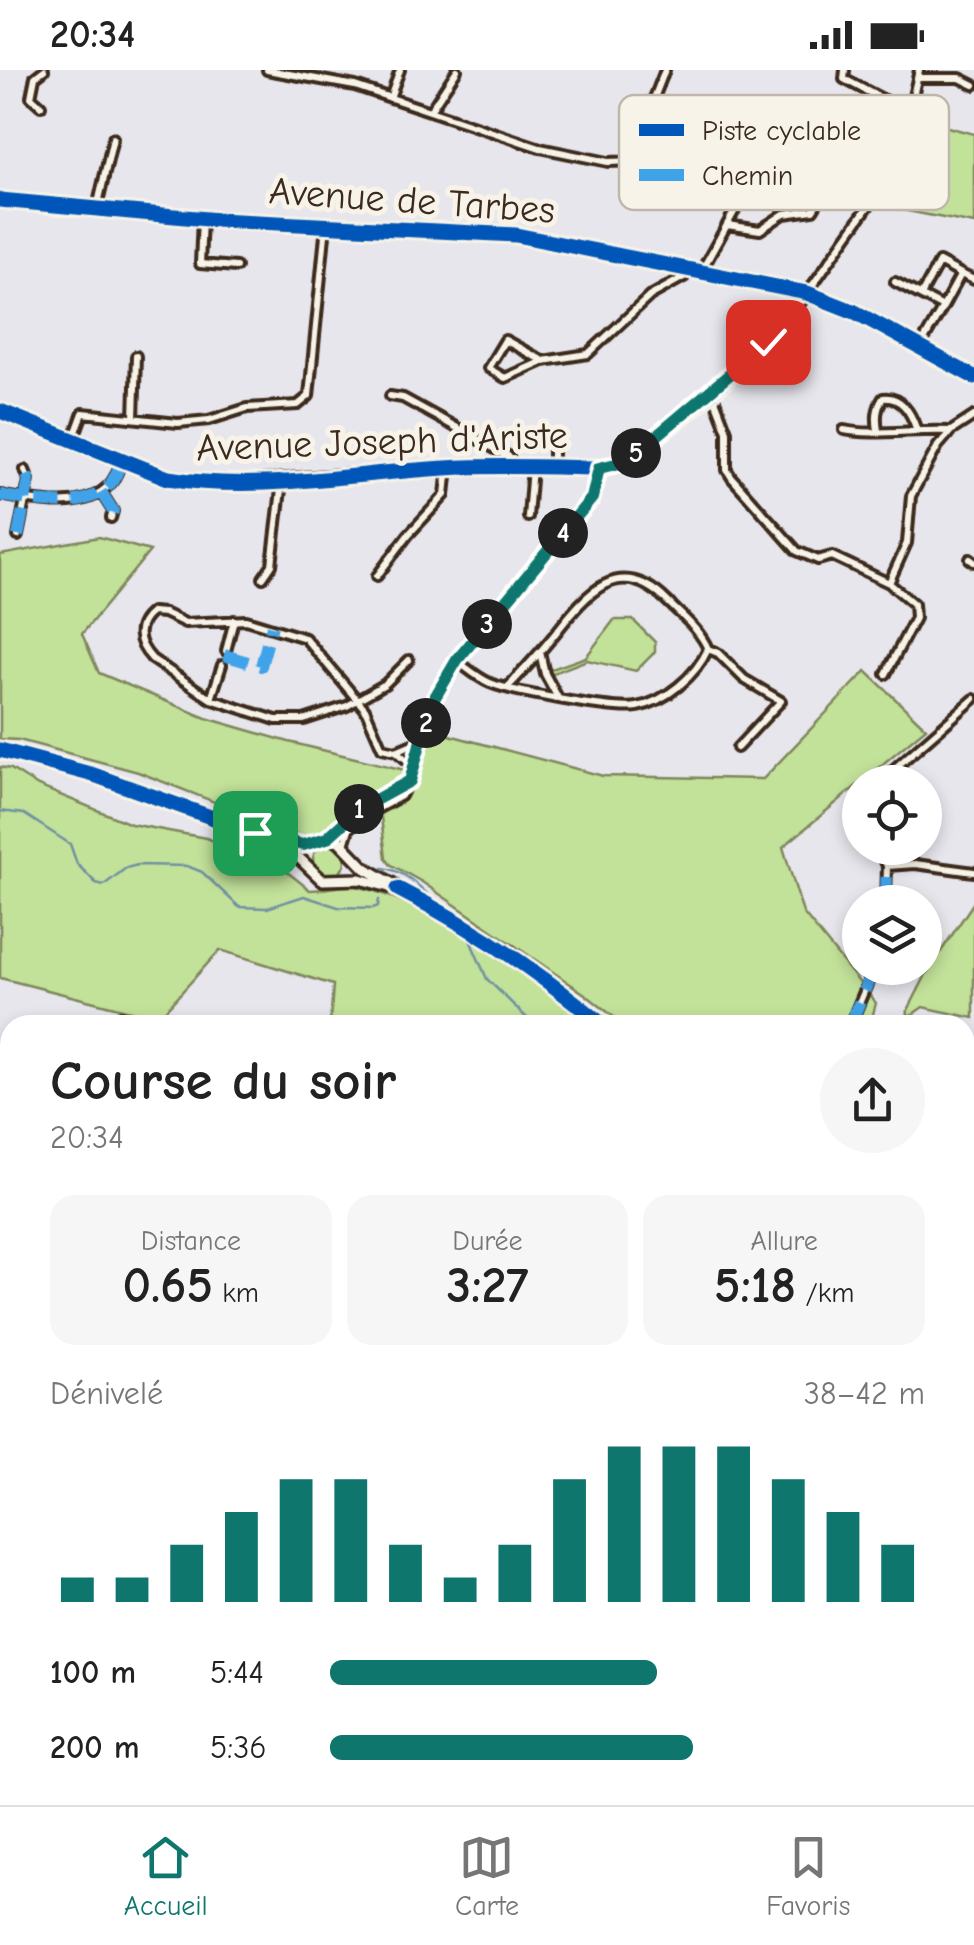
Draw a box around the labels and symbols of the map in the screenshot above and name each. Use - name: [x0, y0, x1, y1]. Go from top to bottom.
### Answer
- legend: [619, 95, 949, 210]
- text: Piste cyclable: [702, 115, 861, 147]
- text: Chemin: [702, 160, 793, 192]
- street label: Avenue de Tarbes: [268, 169, 556, 233]
- pin: [726, 300, 811, 385]
- street label: Avenue Joseph d'Ariste: [196, 414, 568, 470]
- pin: 5: [611, 428, 661, 478]
- pin: 4: [538, 508, 588, 558]
- pin: 3: [462, 599, 512, 649]
- pin: 2: [401, 698, 451, 748]
- pin: 1: [334, 784, 384, 834]
- pin: [213, 791, 298, 876]

